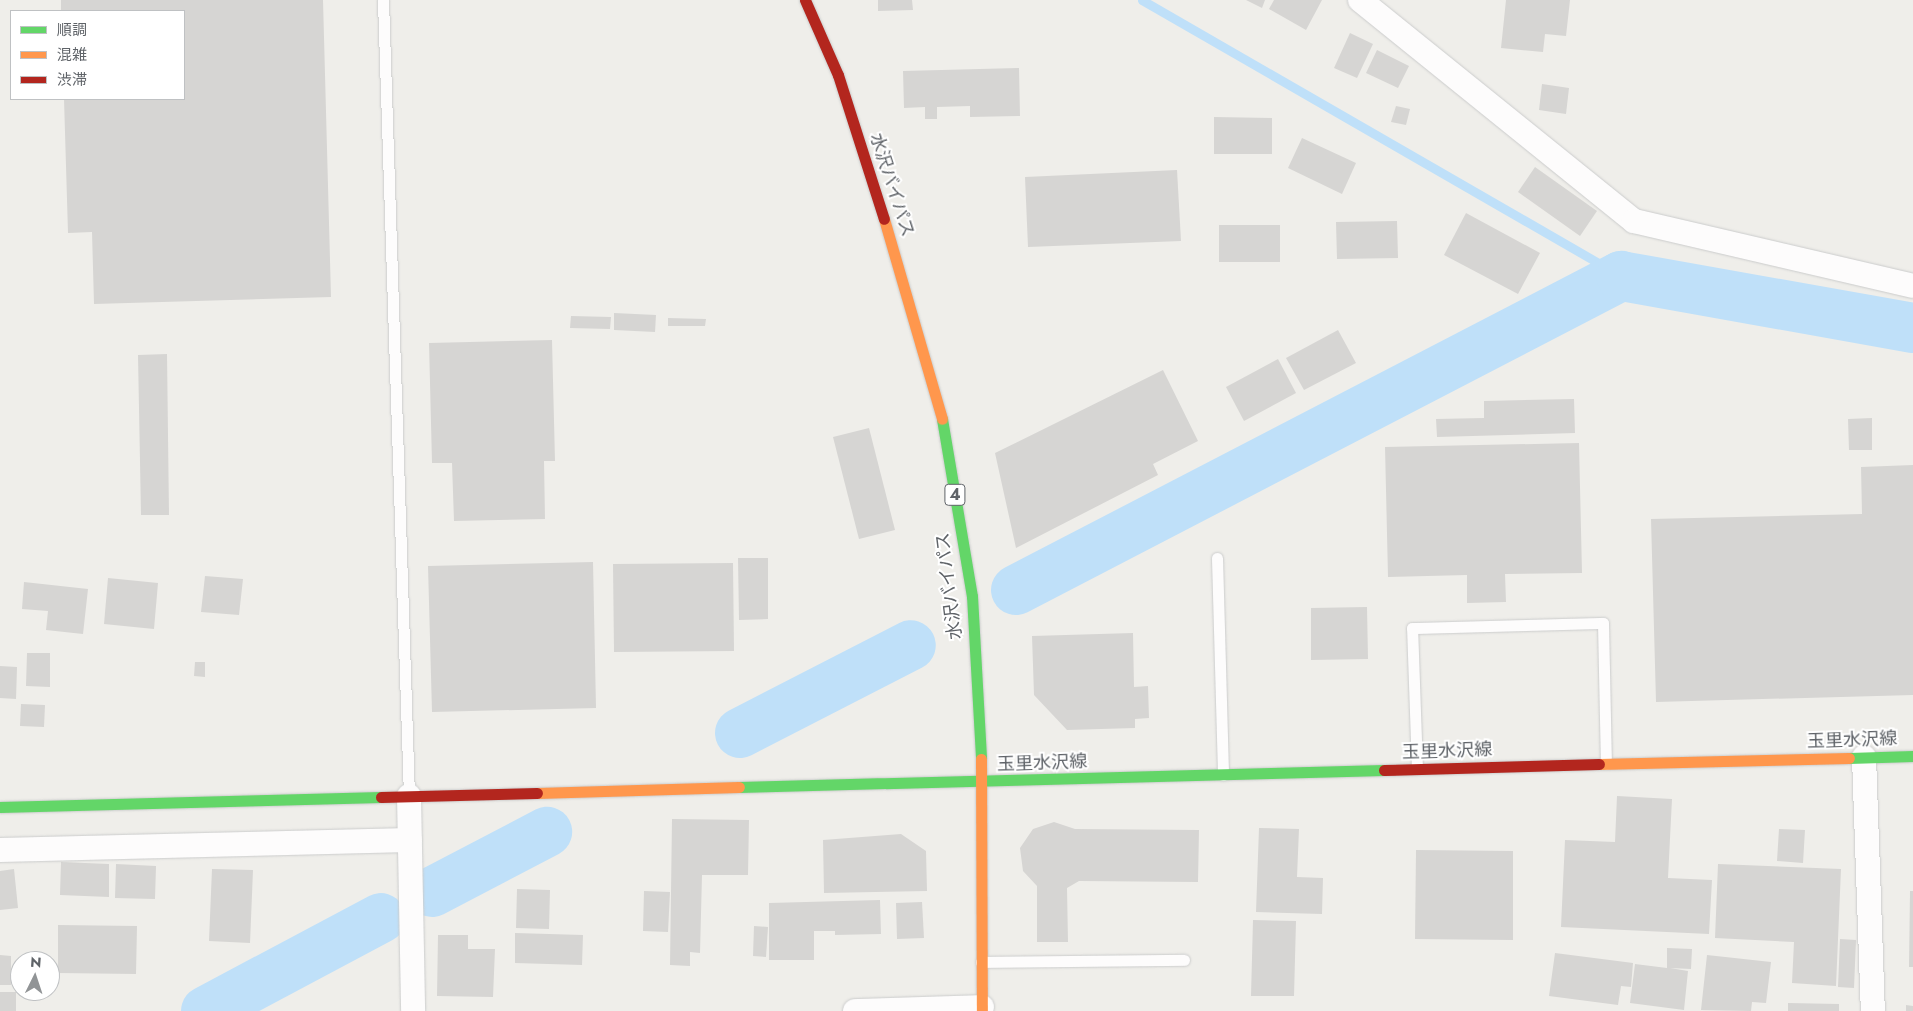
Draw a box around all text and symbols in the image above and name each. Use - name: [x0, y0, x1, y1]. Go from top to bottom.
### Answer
- legend: [10, 10, 185, 100]
- text: 順調: [57, 19, 87, 41]
- text: 混雑: [57, 44, 87, 66]
- text: 渋滞: [57, 69, 87, 91]
- street label: 水沢バイパス: [865, 130, 919, 240]
- road number: 4: [944, 482, 966, 508]
- street label: 水沢バイパス: [932, 531, 966, 641]
- street label: 玉里水沢線: [1807, 728, 1897, 752]
- street label: 玉里水沢線: [1402, 739, 1492, 763]
- street label: 玉里水沢線: [997, 751, 1087, 775]
- north arrow: [10, 951, 60, 1001]
- text: N: [30, 952, 42, 972]

